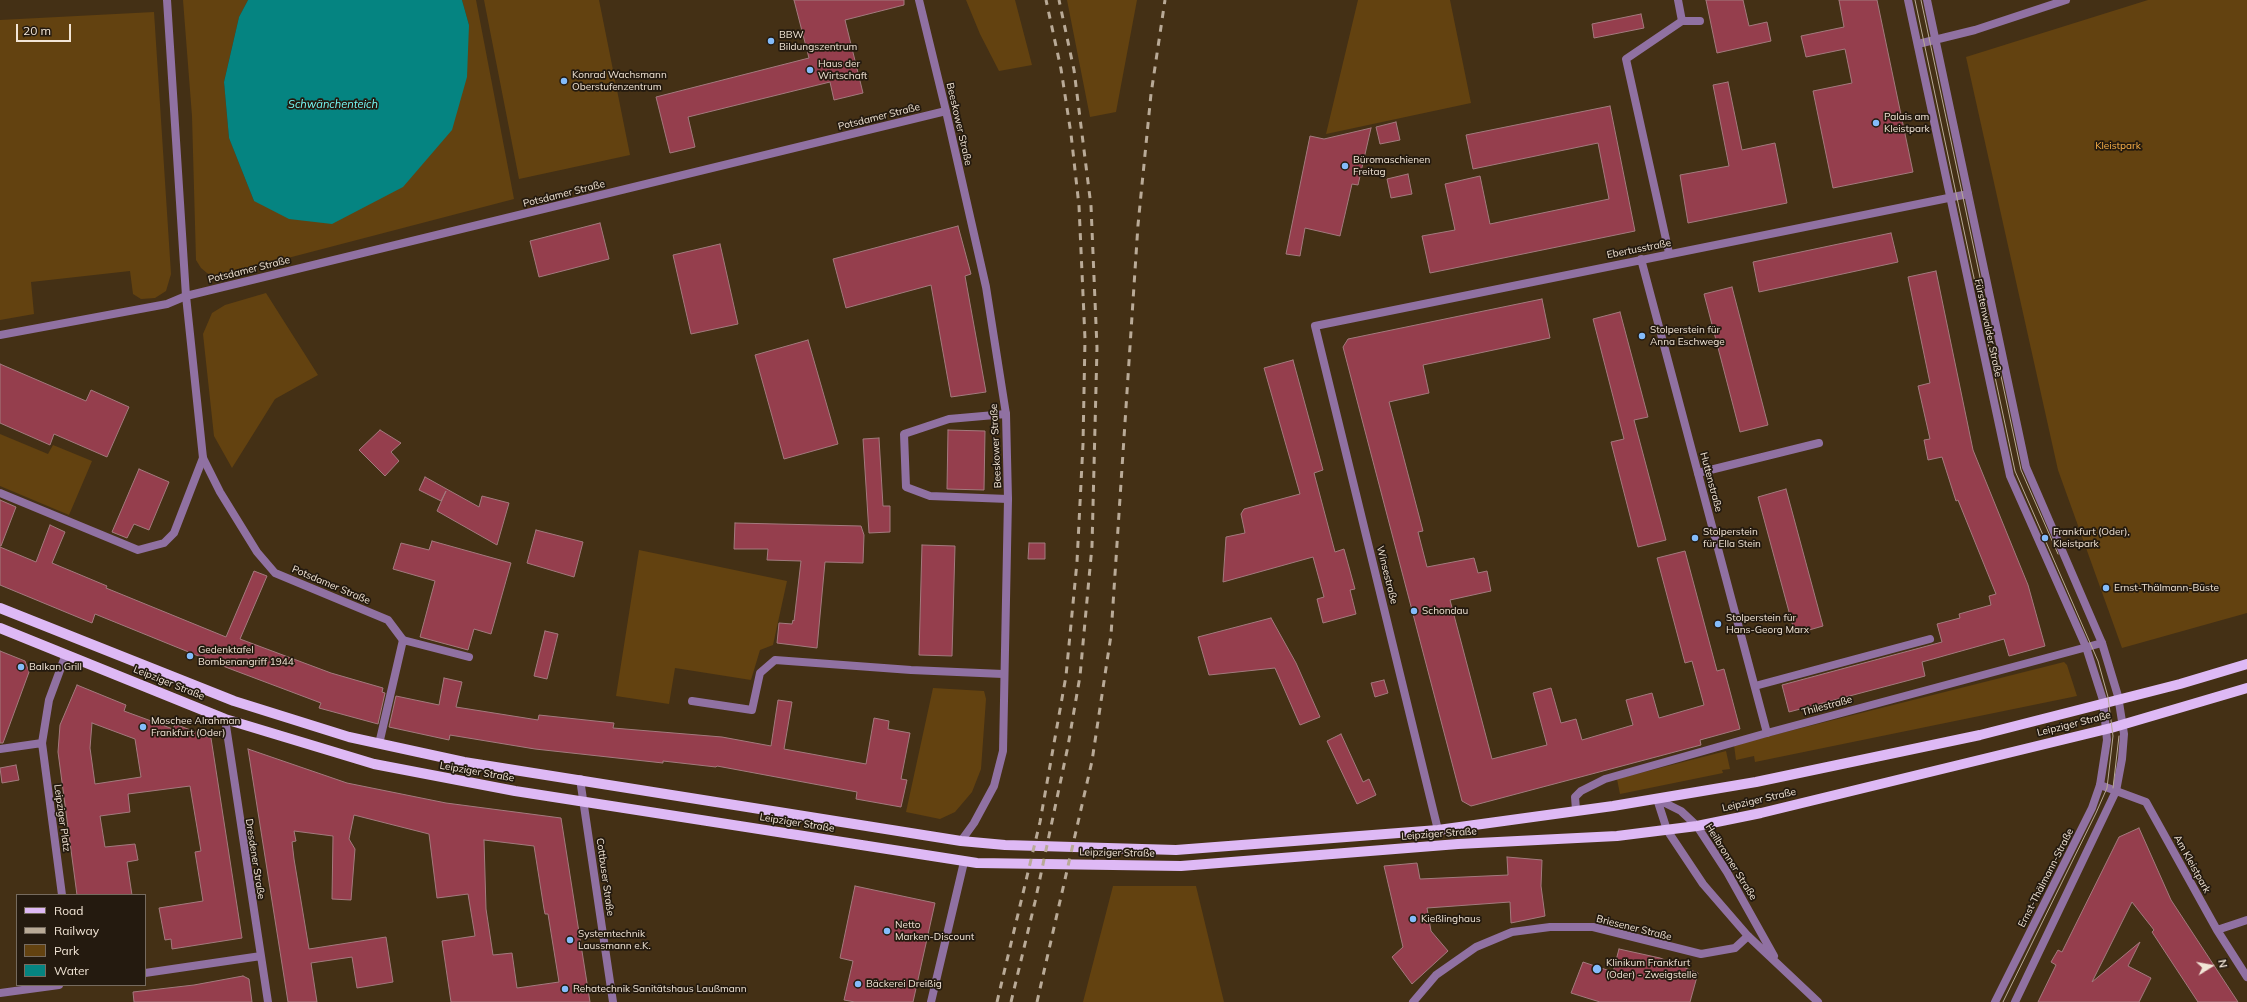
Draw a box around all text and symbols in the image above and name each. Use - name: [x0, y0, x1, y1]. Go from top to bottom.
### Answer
- scale bar: [18, 16, 73, 42]
- text: 20 m: [23, 23, 51, 38]
- place label: BBW Bildungszentrum: [779, 29, 857, 52]
- marker: BBW Bildungszentrum: [766, 36, 776, 46]
- place label: Haus der Wirtschaft: [818, 58, 867, 82]
- marker: Haus der Wirtschaft: [805, 65, 815, 75]
- place label: Konrad Wachsmann Oberstufenzentrum: [572, 69, 667, 92]
- marker: Konrad Wachsmann Oberstufenzentrum: [559, 76, 569, 86]
- street label: Beeskower Straße: [944, 81, 974, 167]
- water label: Schwänchenteich: [288, 98, 378, 112]
- street label: Potsdamer Straße: [837, 101, 921, 133]
- place label: Palais am Kleistpark: [1884, 111, 1930, 134]
- marker: Palais am Kleistpark: [1871, 118, 1881, 128]
- park label: Kleistpark: [2095, 140, 2141, 152]
- place label: Büromaschienen Freitag: [1353, 154, 1430, 178]
- marker: Büromaschienen Freitag: [1340, 161, 1350, 171]
- street label: Potsdamer Straße: [522, 178, 606, 210]
- street label: Ebertusstraße: [1606, 237, 1672, 261]
- street label: Potsdamer Straße: [207, 254, 291, 286]
- street label: Fürstenwalder Straße: [1972, 278, 2004, 378]
- place label: Stolperstein für Anna Eschwege: [1650, 324, 1725, 348]
- marker: Stolperstein für Anna Eschwege: [1637, 331, 1647, 341]
- street label: Beeskower Straße: [988, 403, 1004, 489]
- street label: Huttenstraße: [1697, 451, 1725, 513]
- place label: Stolperstein für Ella Stein: [1703, 526, 1761, 550]
- place label: Frankfurt (Oder), Kleistpark: [2053, 526, 2130, 550]
- marker: Stolperstein für Ella Stein: [1690, 533, 1700, 543]
- marker: Frankfurt (Oder), Kleistpark: [2040, 533, 2050, 543]
- street label: Winsestraße: [1374, 545, 1400, 605]
- street label: Potsdamer Straße: [290, 563, 372, 607]
- place label: Ernst-Thälmann-Büste: [2114, 582, 2219, 594]
- marker: Ernst-Thälmann-Büste: [2101, 583, 2111, 593]
- place label: Schondau: [1422, 605, 1468, 617]
- marker: Schondau: [1409, 606, 1419, 616]
- place label: Stolperstein für Hans-Georg Marx: [1726, 612, 1809, 636]
- marker: Stolperstein für Hans-Georg Marx: [1713, 619, 1723, 629]
- place label: Gedenktafel Bombenangriff 1944: [198, 644, 294, 668]
- marker: Gedenktafel Bombenangriff 1944: [185, 651, 195, 661]
- place label: Balkan Grill: [29, 661, 82, 673]
- marker: Balkan Grill: [16, 662, 26, 672]
- street label: Leipziger Straße: [132, 663, 206, 703]
- street label: Thilestraße: [1800, 693, 1854, 719]
- street label: Leipziger Straße: [2036, 709, 2112, 739]
- place label: Moschee Alrahman Frankfurt (Oder): [151, 715, 240, 738]
- marker: Moschee Alrahman Frankfurt (Oder): [138, 722, 148, 732]
- street label: Leipziger Straße: [439, 760, 515, 784]
- street label: Leipziger Platz: [51, 783, 73, 853]
- street label: Leipziger Straße: [1721, 786, 1797, 814]
- street label: Leipziger Straße: [759, 811, 835, 835]
- street label: Dresdener Straße: [243, 818, 267, 900]
- street label: Heilbronner Straße: [1703, 822, 1759, 902]
- street label: Leipziger Straße: [1401, 825, 1477, 843]
- street label: Ernst-Thälmann-Straße: [2016, 827, 2076, 929]
- street label: Am Kleistpark: [2171, 833, 2213, 895]
- street label: Cottbuser Straße: [594, 837, 616, 917]
- street label: Leipziger Straße: [1079, 846, 1155, 860]
- legend: [16, 894, 146, 986]
- text: Road: [54, 903, 83, 918]
- place label: Kießlinghaus: [1421, 913, 1481, 925]
- street label: Briesener Straße: [1595, 913, 1673, 943]
- marker: Kießlinghaus: [1408, 914, 1418, 924]
- place label: Netto Marken-Discount: [895, 919, 974, 942]
- text: Railway: [54, 923, 99, 938]
- marker: Netto Marken-Discount: [882, 926, 892, 936]
- place label: Systemtechnik Laussmann e.K.: [578, 928, 651, 952]
- marker: Systemtechnik Laussmann e.K.: [565, 935, 575, 945]
- text: Park: [54, 943, 79, 958]
- north arrow: [2191, 946, 2231, 986]
- place label: Klinikum Frankfurt (Oder) - Zweigstelle: [1606, 957, 1697, 980]
- text: N: [2215, 958, 2230, 969]
- text: Water: [54, 963, 89, 978]
- marker: Klinikum Frankfurt (Oder) - Zweigstelle: [1591, 963, 1603, 975]
- place label: Bäckerei Dreißig: [866, 978, 942, 990]
- marker: Bäckerei Dreißig: [853, 979, 863, 989]
- place label: Rehatechnik Sanitätshaus Laußmann: [573, 983, 746, 995]
- marker: Rehatechnik Sanitätshaus Laußmann: [560, 984, 570, 994]

